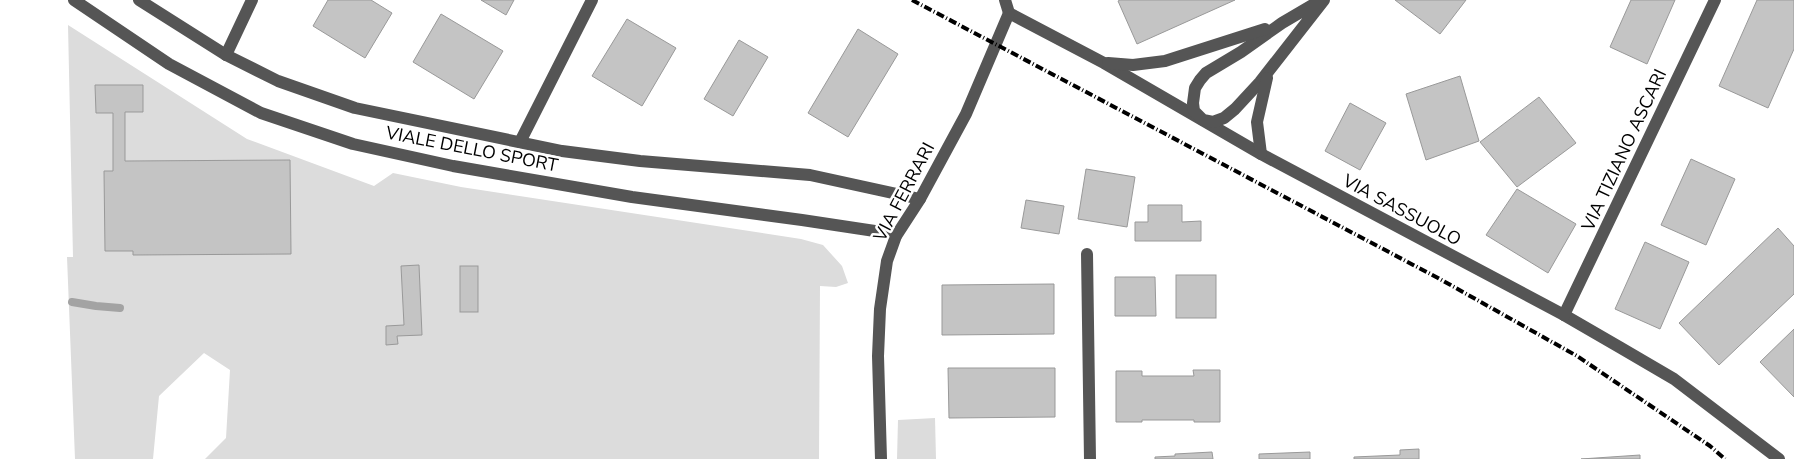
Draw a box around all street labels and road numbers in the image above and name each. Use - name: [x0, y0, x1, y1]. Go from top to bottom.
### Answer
- street label: VIA TIZIANO ASCARI: [1576, 65, 1672, 236]
- street label: VIALE DELLO SPORT: [383, 120, 560, 177]
- street label: VIA FERRARI: [867, 138, 940, 247]
- street label: VIA SASSUOLO: [1338, 168, 1465, 251]

